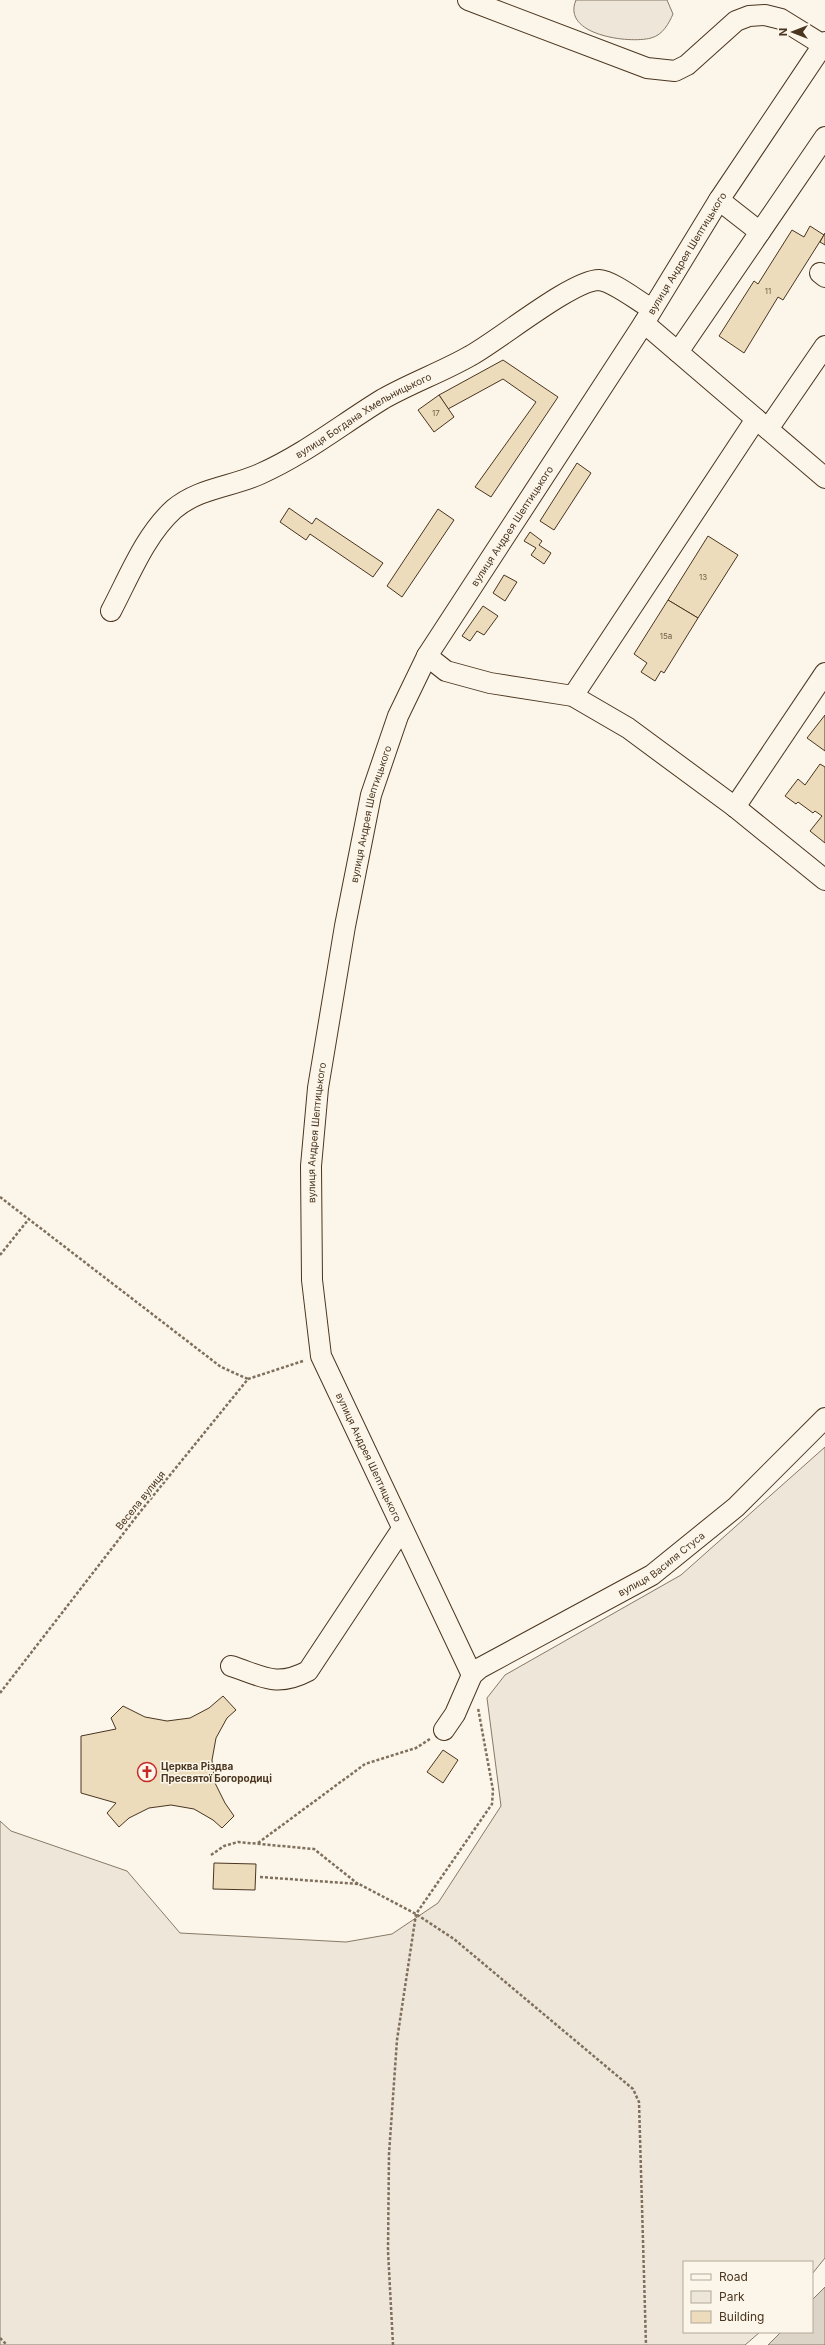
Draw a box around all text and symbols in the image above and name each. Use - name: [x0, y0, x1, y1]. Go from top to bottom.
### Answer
- north arrow: [773, 12, 813, 52]
- text: N: [776, 28, 790, 36]
- street label: вулиця Андрея Шептицького: [645, 190, 729, 317]
- house number: 11: [765, 286, 771, 296]
- street label: вулиця Богдана Хмельницького: [293, 370, 433, 460]
- house number: 17: [432, 408, 440, 418]
- street label: вулиця Андрея Шептицького: [468, 463, 555, 588]
- house number: 13: [699, 572, 707, 582]
- house number: 15а: [660, 631, 672, 641]
- street label: вулиця Андрея Шептицького: [348, 744, 394, 884]
- street label: вулиця Андрея Шептицького: [305, 1061, 328, 1203]
- street label: вулиця Андрея Шептицького: [334, 1390, 404, 1524]
- street label: Весела вулиця: [113, 1468, 167, 1532]
- street label: вулиця Василя Стуса: [616, 1529, 707, 1598]
- place label: Церква Різдва Пресвятої Богородиці: [161, 1760, 272, 1784]
- church icon: Церква Різдва Пресвятої Богородиці: [136, 1761, 158, 1783]
- legend: [683, 2261, 813, 2333]
- text: Road: [719, 2269, 748, 2284]
- text: Park: [719, 2289, 745, 2304]
- text: Building: [719, 2309, 764, 2324]

